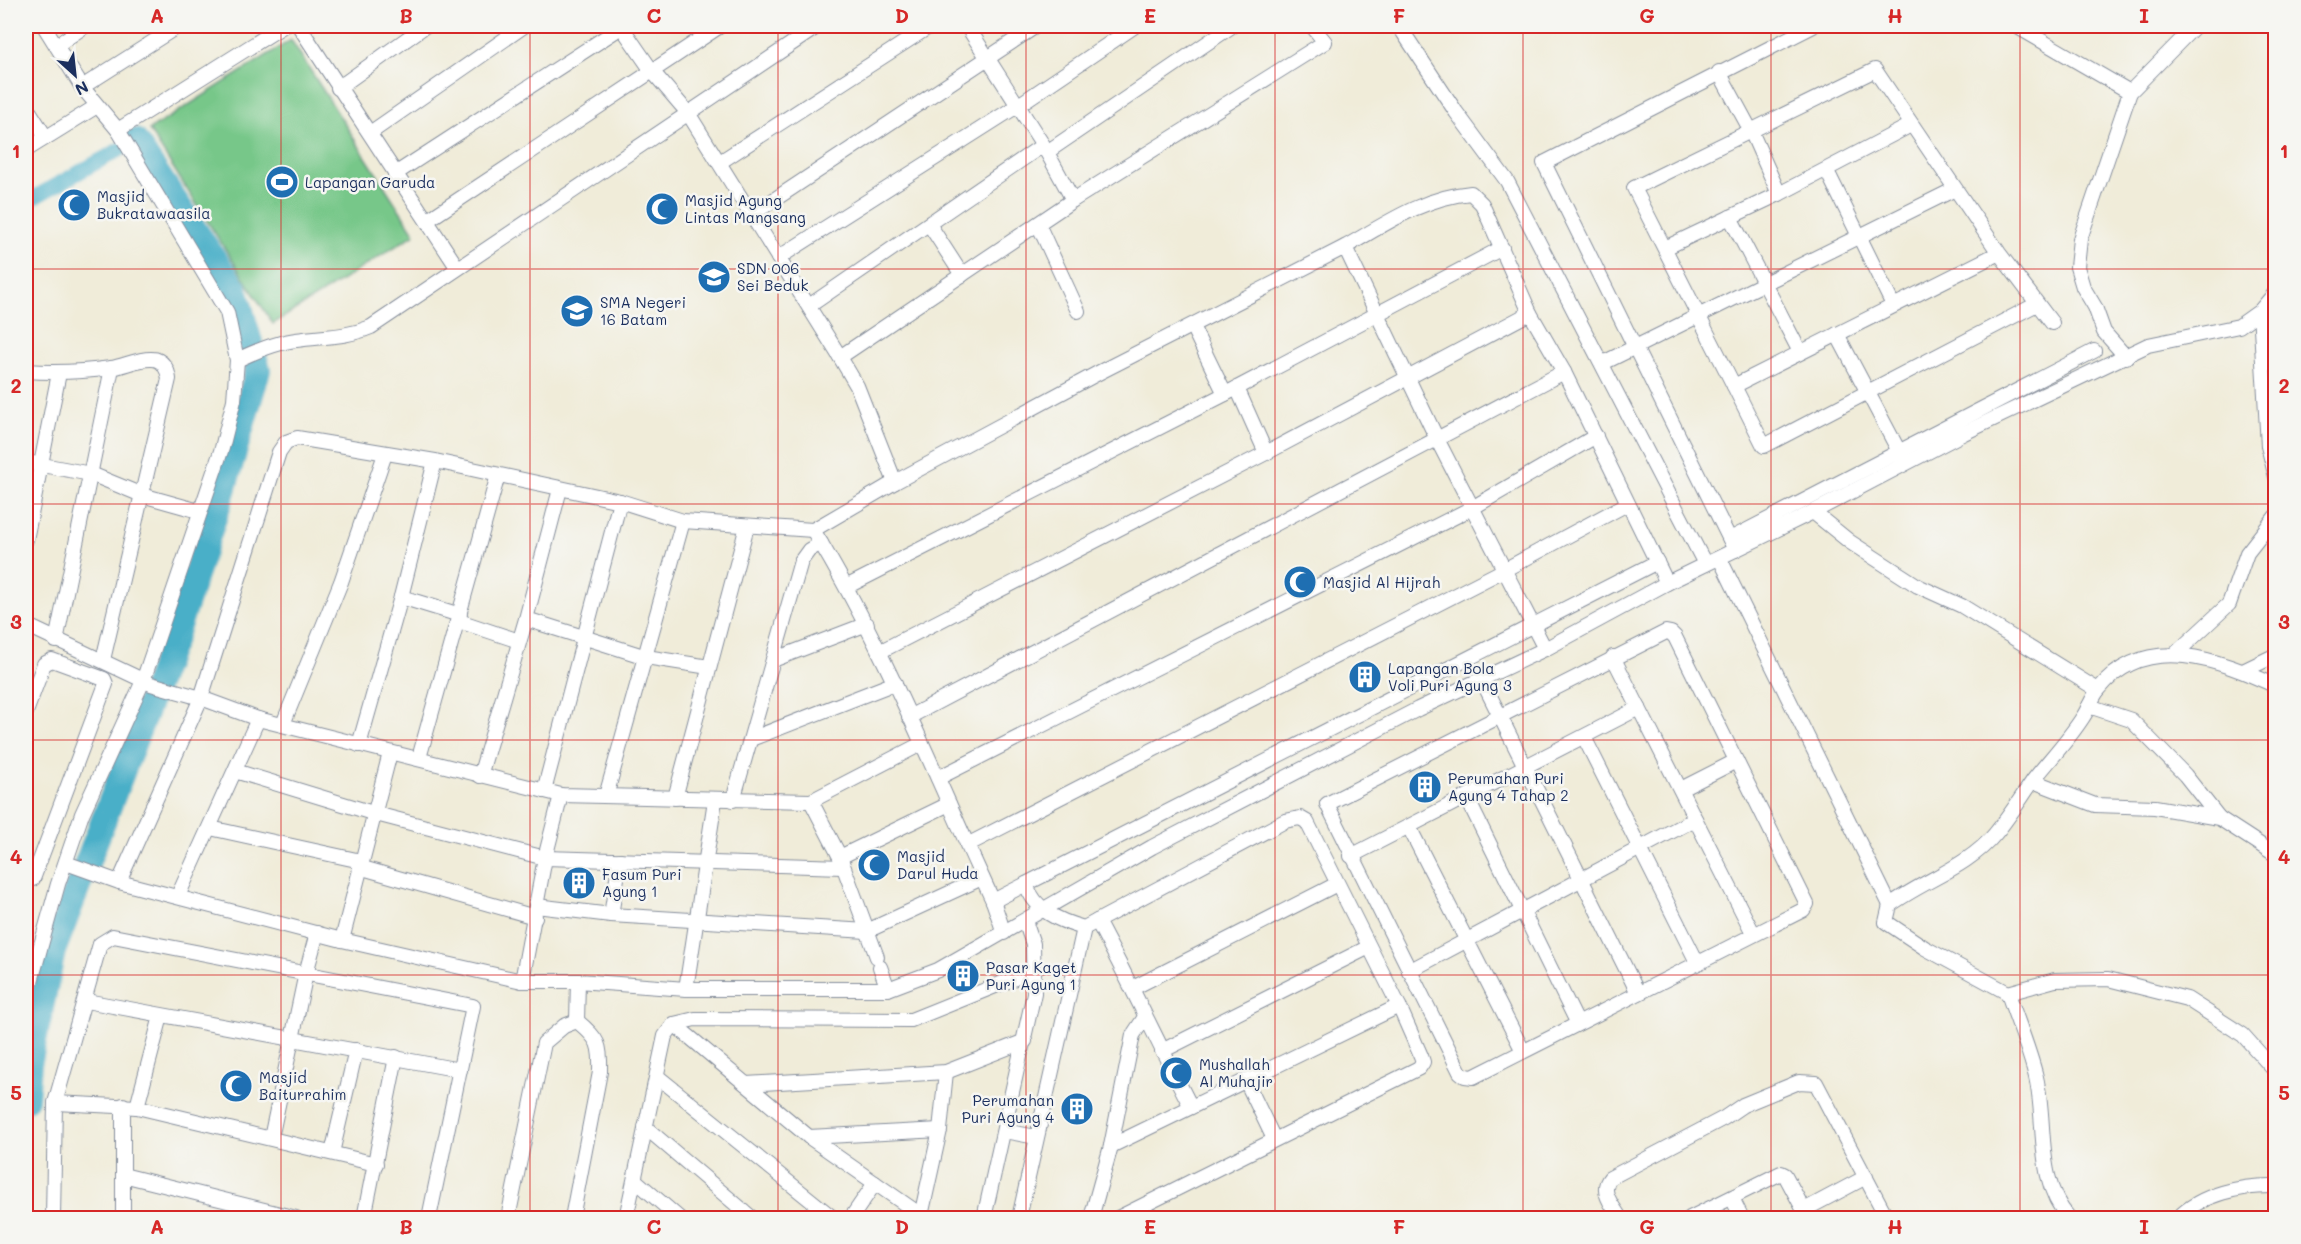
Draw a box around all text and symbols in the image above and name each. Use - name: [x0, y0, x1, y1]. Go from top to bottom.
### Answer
- text: A: [150, 2, 164, 28]
- text: B: [399, 2, 413, 28]
- text: C: [647, 2, 662, 28]
- text: D: [895, 2, 909, 28]
- text: E: [1144, 2, 1156, 28]
- text: F: [1393, 2, 1406, 28]
- text: G: [1639, 2, 1655, 28]
- text: H: [1887, 2, 1903, 28]
- text: I: [2139, 2, 2149, 28]
- north arrow: [45, 45, 105, 105]
- text: N: [72, 77, 92, 101]
- text: 1: [12, 137, 20, 163]
- text: 1: [2280, 137, 2288, 163]
- sports icon: Lapangan Garuda: [264, 164, 300, 200]
- place label: Lapangan Garuda: [305, 172, 435, 192]
- place label: Masjid Bukratawaasila: [97, 186, 211, 223]
- mosque icon: Masjid Bukratawaasila: [56, 187, 92, 223]
- place label: Masjid Agung Lintas Mangsang: [685, 190, 806, 227]
- mosque icon: Masjid Agung Lintas Mangsang: [644, 191, 680, 227]
- place label: SDN 006 Sei Beduk: [737, 258, 808, 295]
- school or university icon: SDN 006 Sei Beduk: [696, 259, 732, 295]
- place label: SMA Negeri 16 Batam: [600, 292, 686, 329]
- school or university icon: SMA Negeri 16 Batam: [559, 293, 595, 329]
- text: 2: [10, 372, 22, 398]
- text: 2: [2278, 372, 2290, 398]
- mosque icon: Masjid Al Hijrah: [1282, 564, 1318, 600]
- place label: Masjid Al Hijrah: [1323, 572, 1440, 592]
- text: 3: [10, 608, 22, 634]
- text: 3: [2278, 608, 2290, 634]
- place label: Lapangan Bola Voli Puri Agung 3: [1388, 658, 1512, 695]
- building icon: Lapangan Bola Voli Puri Agung 3: [1347, 659, 1383, 695]
- place label: Perumahan Puri Agung 4 Tahap 2: [1448, 768, 1569, 805]
- building icon: Perumahan Puri Agung 4 Tahap 2: [1407, 769, 1443, 805]
- text: 4: [10, 843, 23, 869]
- text: 4: [2278, 843, 2291, 869]
- place label: Masjid Darul Huda: [897, 846, 979, 883]
- mosque icon: Masjid Darul Huda: [856, 847, 892, 883]
- place label: Fasum Puri Agung 1: [602, 864, 681, 901]
- building icon: Fasum Puri Agung 1: [561, 865, 597, 901]
- place label: Pasar Kaget Puri Agung 1: [986, 957, 1077, 994]
- building icon: Pasar Kaget Puri Agung 1: [945, 958, 981, 994]
- place label: Mushallah Al Muhajir: [1199, 1054, 1273, 1091]
- mosque icon: Mushallah Al Muhajir: [1158, 1055, 1194, 1091]
- place label: Masjid Baiturrahim: [259, 1067, 346, 1104]
- mosque icon: Masjid Baiturrahim: [218, 1068, 254, 1104]
- text: 5: [10, 1079, 22, 1105]
- text: 5: [2278, 1079, 2290, 1105]
- place label: Perumahan Puri Agung 4: [962, 1090, 1054, 1127]
- building icon: Perumahan Puri Agung 4: [1059, 1091, 1095, 1127]
- text: A: [150, 1213, 164, 1239]
- text: B: [399, 1213, 413, 1239]
- text: C: [647, 1213, 662, 1239]
- text: D: [895, 1213, 909, 1239]
- text: E: [1144, 1213, 1156, 1239]
- text: F: [1393, 1213, 1406, 1239]
- text: G: [1639, 1213, 1655, 1239]
- text: H: [1887, 1213, 1903, 1239]
- text: I: [2139, 1213, 2149, 1239]

